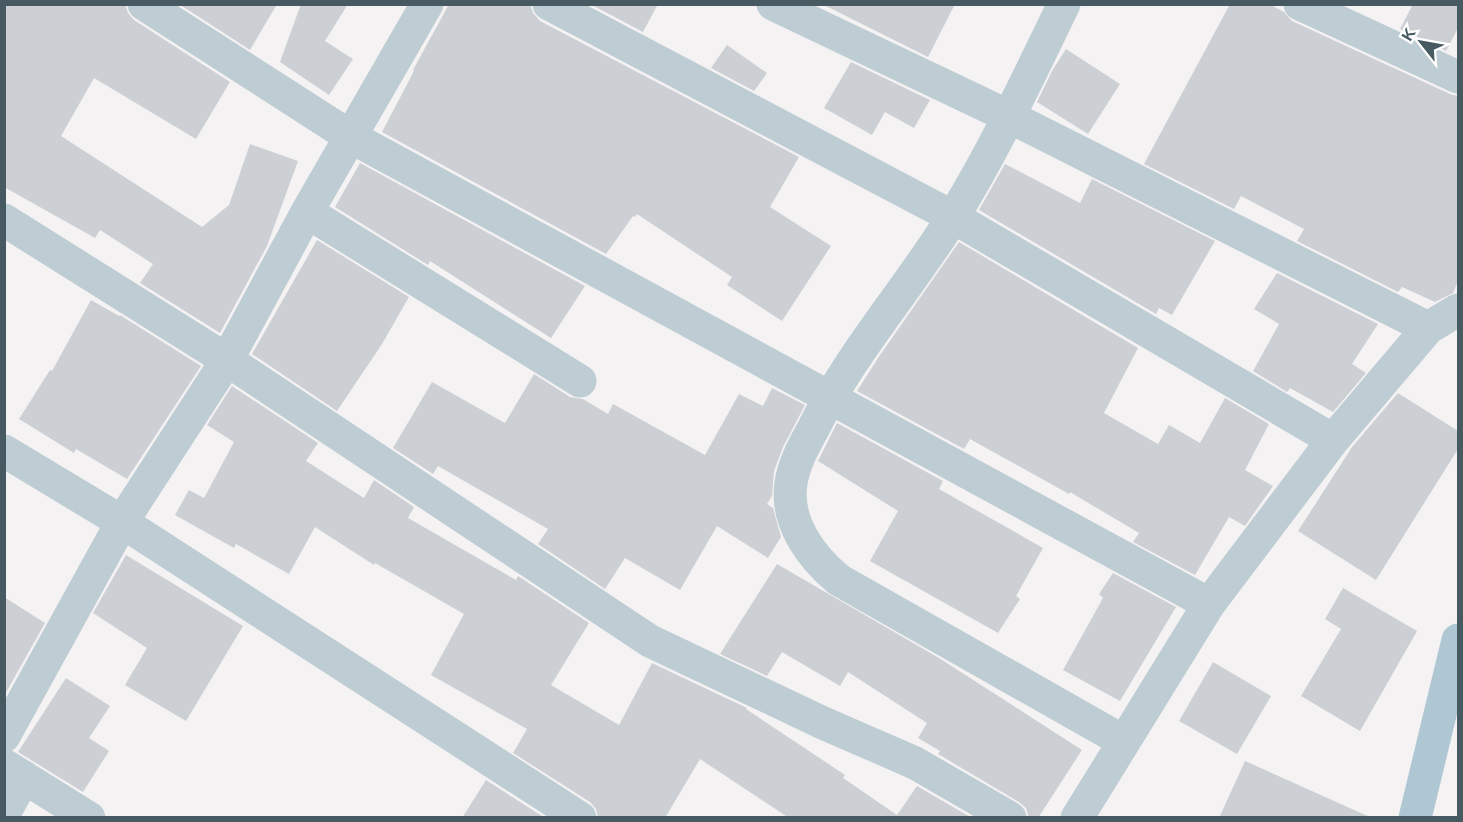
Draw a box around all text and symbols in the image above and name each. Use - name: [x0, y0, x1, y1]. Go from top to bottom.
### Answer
- north arrow: [1391, 12, 1451, 72]
- text: K: [1398, 25, 1419, 44]

